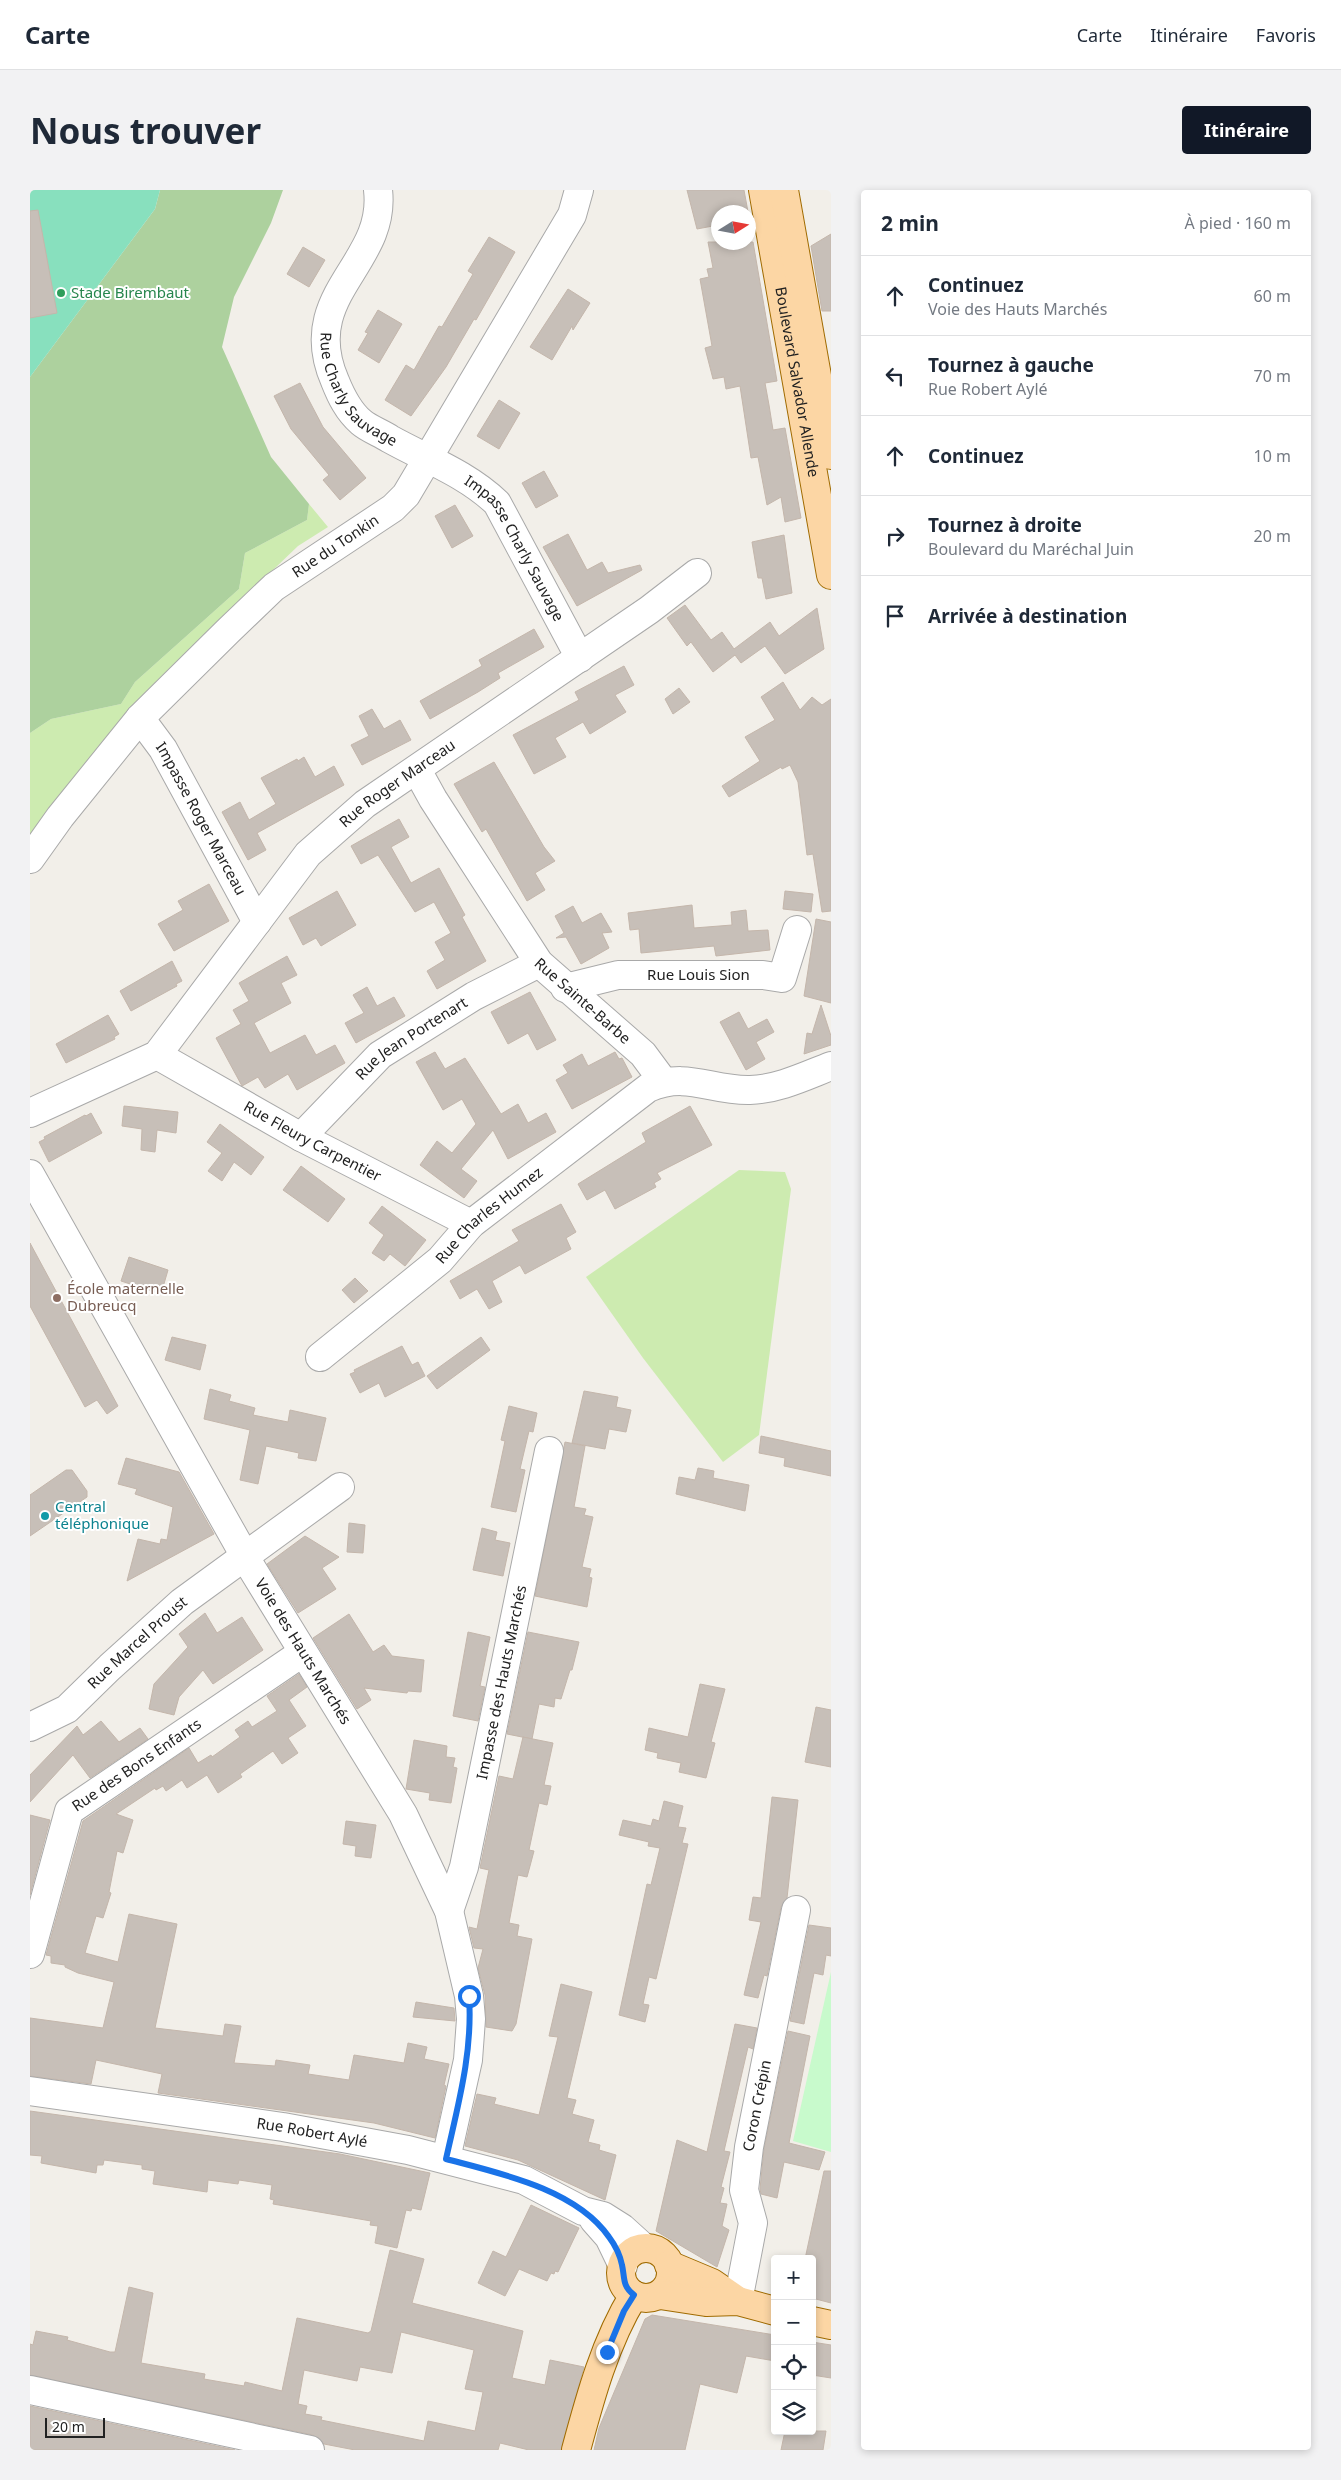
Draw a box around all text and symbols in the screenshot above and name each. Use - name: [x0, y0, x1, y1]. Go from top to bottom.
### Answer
- text: Carte: [25, 18, 90, 51]
- text: Carte: [1077, 23, 1122, 47]
- text: Itinéraire: [1150, 23, 1228, 47]
- text: Favoris: [1256, 23, 1316, 47]
- button: Itinéraire: [1182, 106, 1311, 154]
- text: Nous trouver: [30, 107, 261, 154]
- north arrow: [711, 205, 756, 250]
- text: 2 min: [881, 209, 939, 237]
- text: À pied · 160 m: [1185, 212, 1291, 234]
- text: Continuez: [928, 272, 1024, 298]
- place label: Stade Birembaut: [71, 282, 190, 302]
- icon: ahead: [881, 282, 909, 310]
- street label: Boulevard Salvador Allende: [771, 285, 825, 479]
- text: 60 m: [1254, 285, 1291, 307]
- marker: Stade Birembaut: [55, 287, 67, 299]
- text: Voie des Hauts Marchés: [928, 298, 1107, 320]
- street label: Rue Charly Sauvage: [316, 332, 401, 450]
- text: Tournez à gauche: [928, 352, 1094, 378]
- icon: left: [881, 362, 909, 390]
- text: 70 m: [1254, 365, 1291, 387]
- text: Rue Robert Aylé: [928, 378, 1048, 400]
- icon: ahead: [881, 442, 909, 470]
- text: Continuez: [928, 443, 1024, 469]
- text: 10 m: [1254, 445, 1291, 467]
- street label: Impasse Charly Sauvage: [461, 470, 569, 624]
- street label: Rue du Tonkin: [288, 509, 382, 581]
- text: Tournez à droite: [928, 512, 1082, 538]
- icon: right: [881, 522, 909, 550]
- text: 20 m: [1254, 525, 1291, 547]
- text: Boulevard du Maréchal Juin: [928, 538, 1134, 560]
- icon: arrive: [881, 602, 909, 630]
- text: Arrivée à destination: [928, 603, 1127, 629]
- street label: Rue Roger Marceau: [334, 734, 459, 831]
- street label: Impasse Roger Marceau: [152, 738, 251, 898]
- street label: Rue Sainte-Barbe: [531, 953, 635, 1048]
- street label: Rue Louis Sion: [647, 964, 750, 984]
- street label: Rue Jean Portenart: [350, 991, 471, 1084]
- street label: Rue Fleury Carpentier: [241, 1096, 385, 1186]
- street label: Rue Charles Humez: [430, 1162, 546, 1267]
- place label: École maternelle Dubreucq: [67, 1278, 184, 1315]
- marker: École maternelle Dubreucq: [51, 1292, 63, 1304]
- place label: Central téléphonique: [55, 1496, 149, 1533]
- marker: Central téléphonique: [39, 1510, 51, 1522]
- street label: Voie des Hauts Marchés: [251, 1574, 356, 1728]
- street label: Impasse des Hauts Marchés: [471, 1583, 530, 1781]
- street label: Rue Marcel Proust: [83, 1590, 191, 1693]
- street label: Rue des Bons Enfants: [68, 1713, 205, 1815]
- route start: [458, 1985, 481, 2008]
- street label: Coron Crépin: [737, 2058, 775, 2153]
- street label: Rue Robert Aylé: [255, 2112, 369, 2151]
- map controls: [771, 2255, 816, 2435]
- button: +: [771, 2255, 816, 2300]
- button: −: [771, 2300, 816, 2345]
- route end: [596, 2341, 619, 2364]
- button: locate: [771, 2345, 816, 2390]
- button: layers: [771, 2390, 816, 2435]
- scale bar: [45, 2415, 105, 2438]
- text: 20 m: [52, 2417, 85, 2436]

